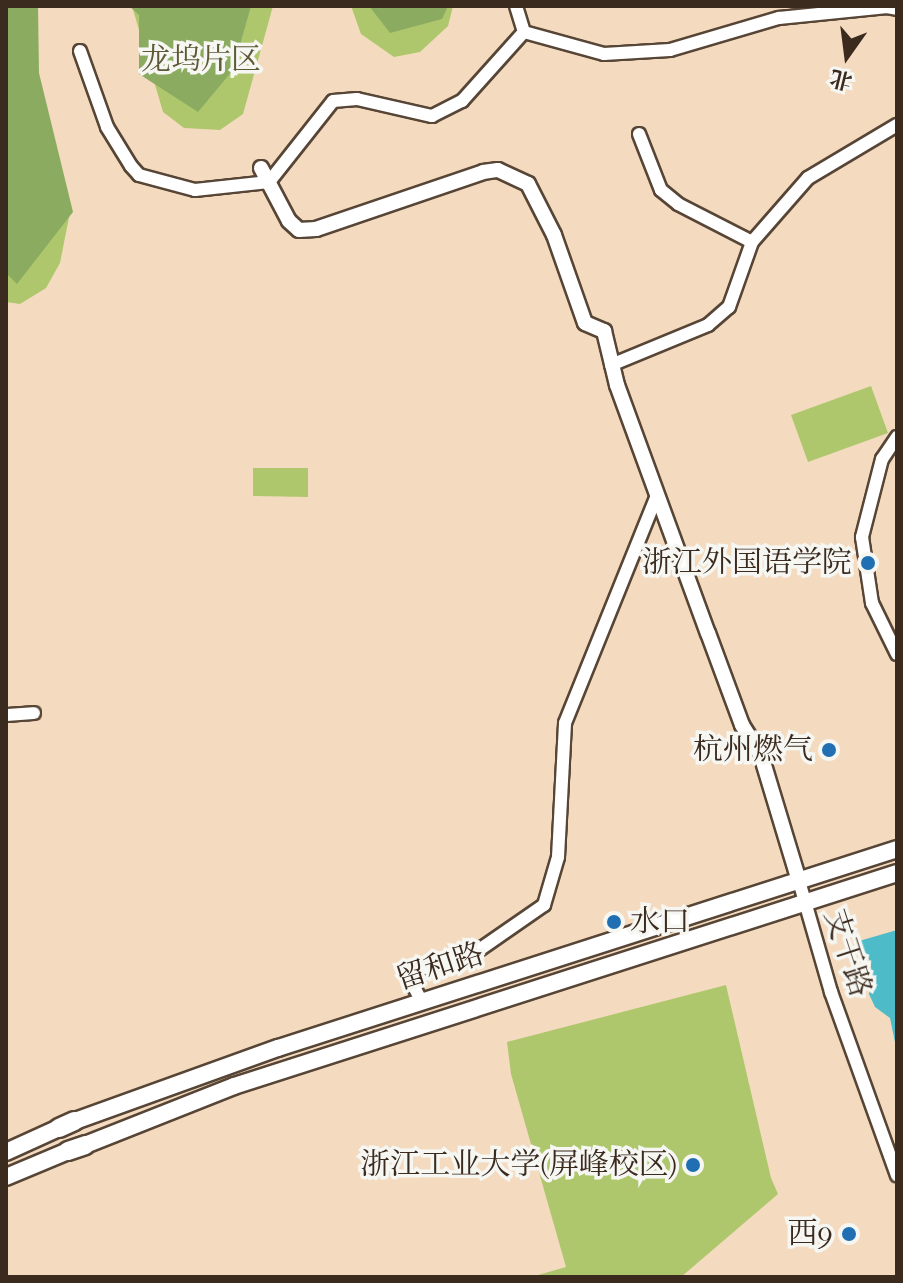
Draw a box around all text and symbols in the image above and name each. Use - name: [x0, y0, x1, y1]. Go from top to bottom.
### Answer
- north arrow: [807, 16, 887, 96]
- park label: 龙坞片区: [141, 42, 261, 78]
- text: 北: [827, 64, 855, 95]
- place label: 浙江外国语学院: [642, 545, 852, 581]
- marker: 浙江外国语学院: [859, 554, 877, 572]
- place label: 杭州燃气: [693, 732, 813, 768]
- marker: 杭州燃气: [820, 741, 838, 759]
- place label: 水口: [630, 904, 690, 940]
- street label: 支干路: [816, 905, 878, 1001]
- marker: 水口: [605, 913, 623, 931]
- street label: 留和路: [392, 936, 488, 998]
- place label: 浙江工业大学(屏峰校区): [360, 1147, 677, 1183]
- marker: 浙江工业大学(屏峰校区): [684, 1156, 702, 1174]
- place label: 西9: [787, 1216, 833, 1252]
- marker: 西9: [840, 1225, 858, 1243]

